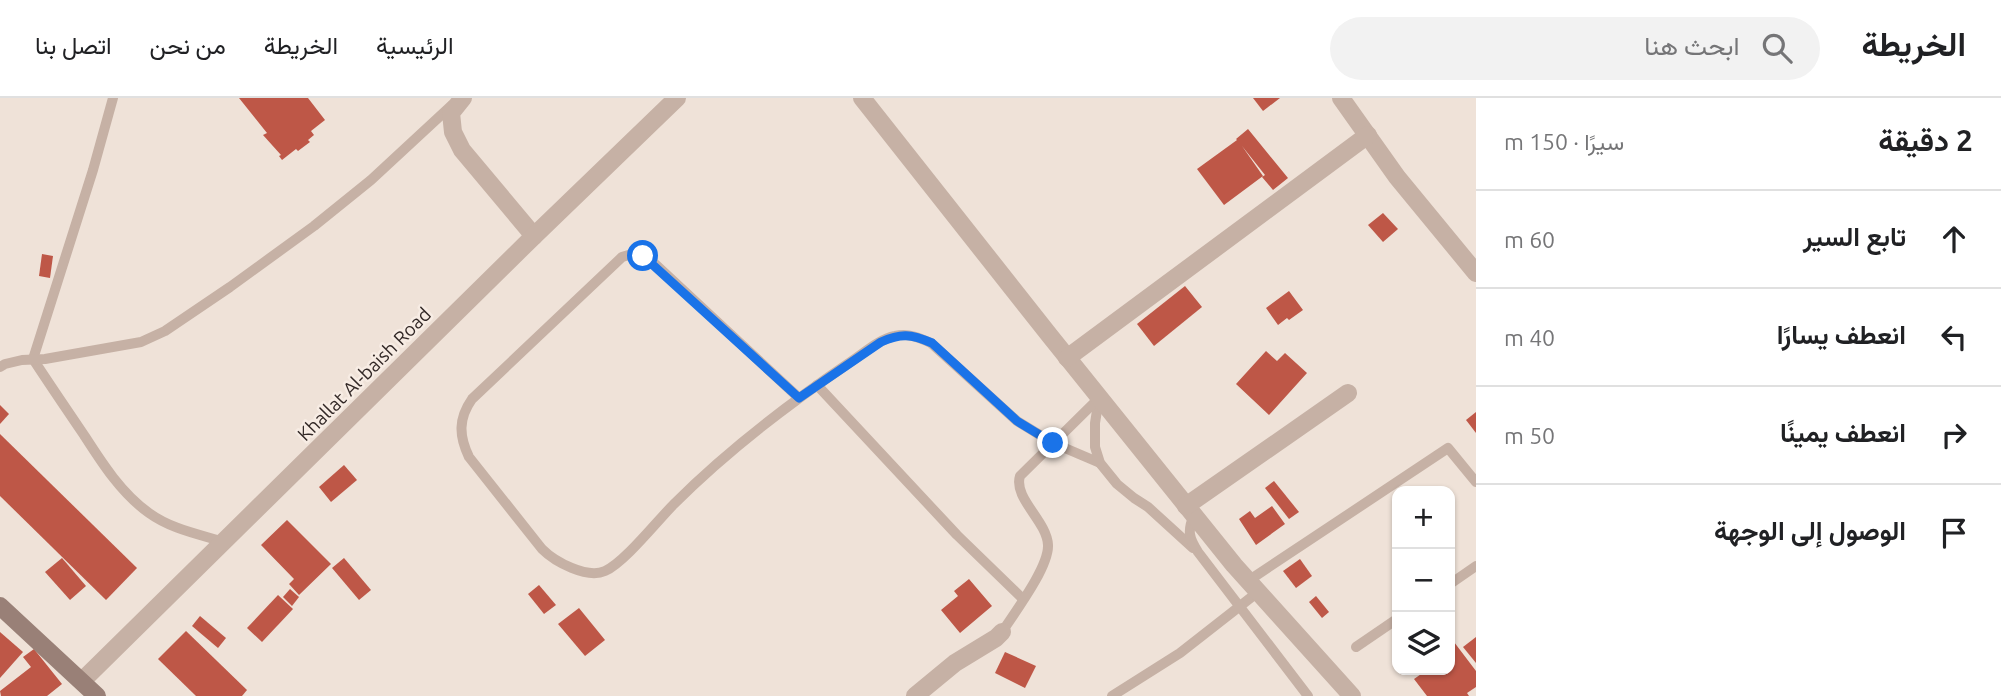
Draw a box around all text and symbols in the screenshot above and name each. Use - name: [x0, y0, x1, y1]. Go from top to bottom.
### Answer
- search box: [1330, 17, 1820, 80]
- text: الخريطة: [1862, 25, 1966, 62]
- icon: search: [1758, 29, 1796, 67]
- text: ابحث هنا: [1644, 31, 1740, 60]
- text: اتصل بنا: [35, 32, 112, 59]
- text: من نحن: [150, 32, 226, 59]
- text: الخريطة: [264, 32, 338, 59]
- text: الرئيسية: [376, 32, 454, 59]
- text: 2 دقيقة: [1878, 123, 1973, 157]
- text: سيرًا · 150 m: [1504, 129, 1624, 154]
- icon: ahead: [1935, 220, 1973, 258]
- text: تابع السير: [1803, 222, 1906, 251]
- text: 60 m: [1504, 227, 1555, 252]
- route start: [627, 240, 658, 271]
- street label: Khallat Al-baish Road: [293, 303, 435, 445]
- icon: left: [1935, 318, 1973, 356]
- text: انعطف يسارًا: [1777, 320, 1906, 349]
- text: 40 m: [1504, 325, 1555, 350]
- icon: right: [1935, 416, 1973, 454]
- text: انعطف يمينًا: [1780, 418, 1906, 447]
- text: 50 m: [1504, 423, 1555, 448]
- route end: [1037, 427, 1068, 458]
- map controls: [1392, 486, 1455, 675]
- button: +: [1392, 486, 1455, 549]
- icon: arrive: [1935, 514, 1973, 552]
- text: الوصول إلى الوجهة: [1714, 516, 1906, 545]
- button: −: [1392, 549, 1455, 612]
- button: layers: [1392, 612, 1455, 675]

